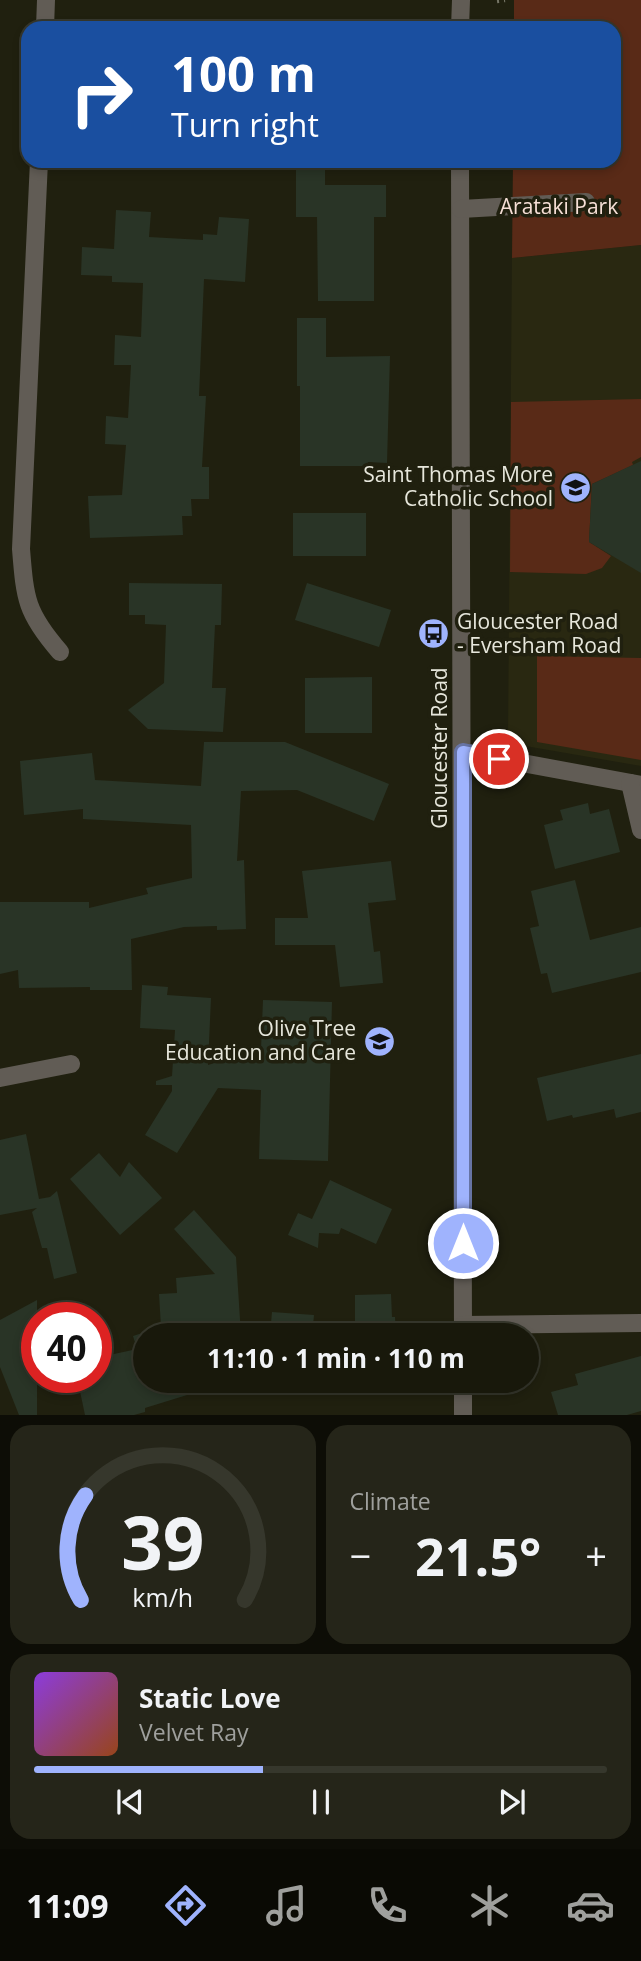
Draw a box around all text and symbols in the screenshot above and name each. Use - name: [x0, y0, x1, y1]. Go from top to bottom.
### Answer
- text: 100 m: [171, 40, 316, 106]
- icon: right: [56, 49, 147, 140]
- text: Turn right: [171, 103, 319, 146]
- park label: Arataki Park: [500, 192, 618, 220]
- place label: Saint Thomas More Catholic School: [363, 460, 553, 512]
- school or university icon: Saint Thomas More Catholic School: [559, 470, 593, 504]
- place label: Gloucester Road - Eversham Road: [457, 607, 621, 659]
- bus stop icon: Gloucester Road - Eversham Road: [417, 617, 451, 651]
- street label: Gloucester Road: [425, 667, 453, 829]
- pin: [469, 729, 529, 789]
- icon: arrive: [480, 740, 518, 778]
- place label: Olive Tree Education and Care: [165, 1014, 356, 1066]
- school or university icon: Olive Tree Education and Care: [362, 1024, 396, 1058]
- position arrow: [426, 1206, 500, 1280]
- speed limit sign: 40: [21, 1302, 112, 1393]
- text: 11:10 · 1 min · 110 m: [207, 1340, 465, 1376]
- text: Climate: [350, 1485, 431, 1517]
- text: 39: [121, 1493, 204, 1592]
- text: 21.5°: [415, 1520, 541, 1591]
- text: −: [350, 1529, 371, 1581]
- text: +: [585, 1529, 607, 1581]
- text: km/h: [132, 1580, 193, 1614]
- text: Static Love: [139, 1680, 281, 1716]
- text: Velvet Ray: [139, 1716, 249, 1748]
- icon: previous: [111, 1783, 149, 1821]
- icon: pause: [302, 1783, 340, 1821]
- icon: next: [493, 1783, 531, 1821]
- icon: directions: [161, 1881, 210, 1930]
- icon: music: [262, 1881, 311, 1930]
- icon: phone: [363, 1881, 412, 1930]
- icon: climate: [465, 1881, 514, 1930]
- icon: car: [566, 1881, 615, 1930]
- text: 11:09: [26, 1884, 108, 1927]

